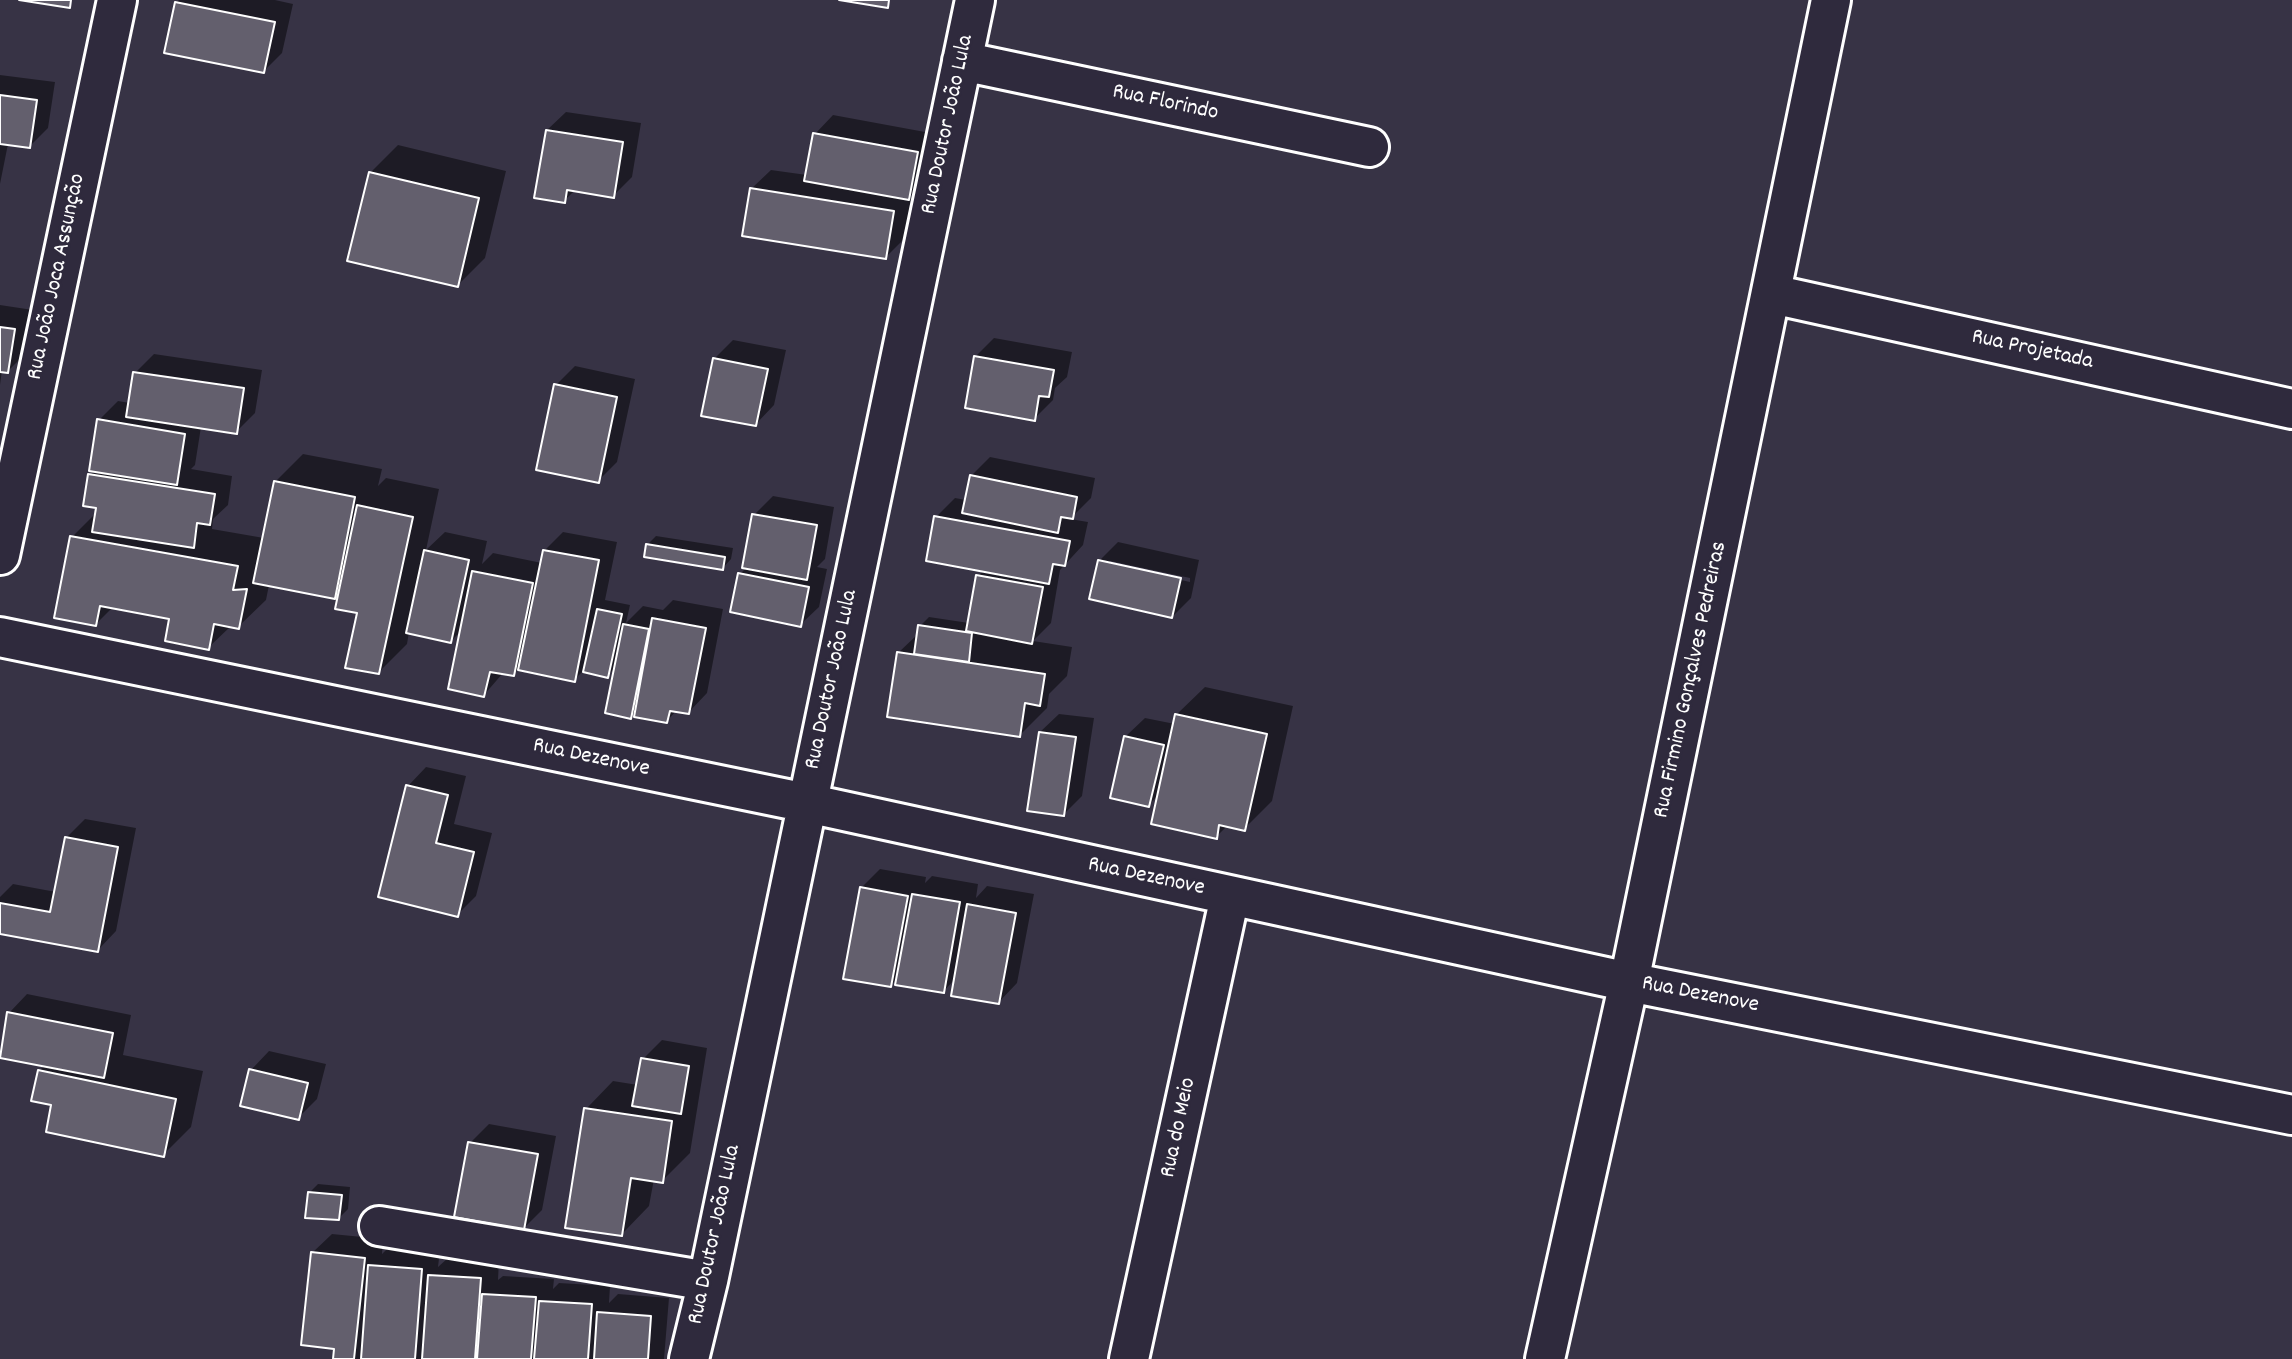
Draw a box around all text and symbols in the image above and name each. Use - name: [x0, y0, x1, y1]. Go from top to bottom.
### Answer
- street label: Rua Doutor João Lula: [916, 33, 982, 217]
- street label: Rua Florindo: [1110, 79, 1220, 129]
- street label: Rua João Joca Assunção: [23, 171, 93, 383]
- street label: Rua Projetada: [1969, 325, 2095, 377]
- street label: Rua Firmino Gonçalves Pedreiras: [1649, 539, 1735, 821]
- street label: Rua Doutor João Lula: [800, 588, 866, 772]
- street label: Rua Dezenove: [530, 733, 652, 785]
- street label: Rua Dezenove: [1085, 852, 1207, 904]
- street label: Rua Dezenove: [1639, 971, 1761, 1021]
- street label: Rua do Meio: [1156, 1075, 1204, 1181]
- street label: Rua Doutor João Lula: [683, 1143, 749, 1327]

